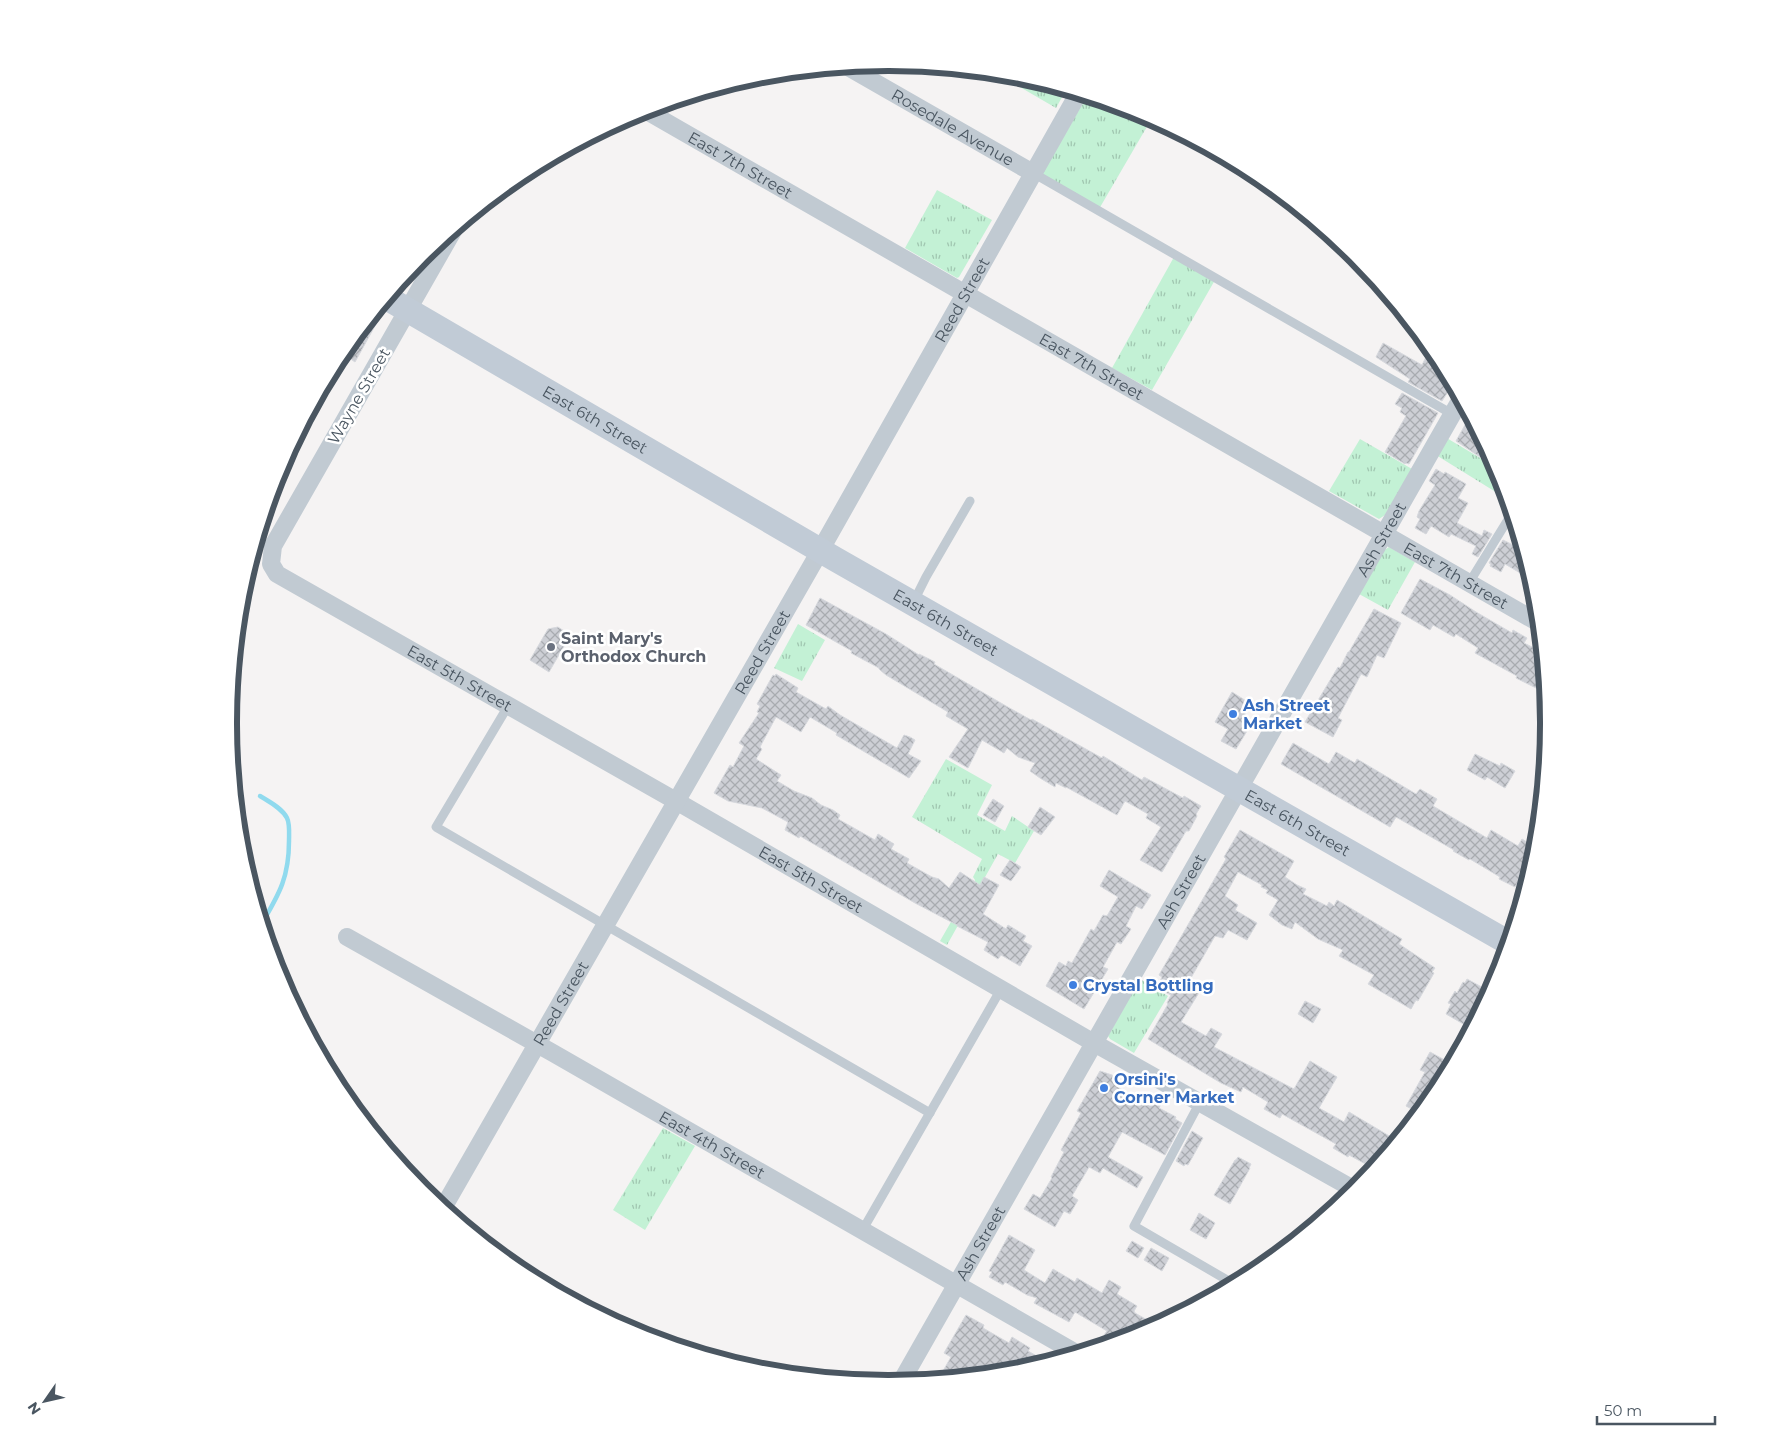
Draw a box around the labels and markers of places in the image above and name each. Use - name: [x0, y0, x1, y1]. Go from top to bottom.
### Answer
- place label: Saint Mary's Orthodox Church: [561, 629, 706, 666]
- marker: Saint Mary's Orthodox Church: [545, 641, 557, 653]
- place label: Ash Street Market: [1242, 696, 1330, 733]
- marker: Ash Street Market: [1227, 708, 1239, 720]
- place label: Crystal Bottling: [1083, 976, 1214, 995]
- marker: Crystal Bottling: [1067, 979, 1079, 991]
- place label: Orsini's Corner Market: [1114, 1070, 1234, 1107]
- marker: Orsini's Corner Market: [1098, 1082, 1110, 1094]

